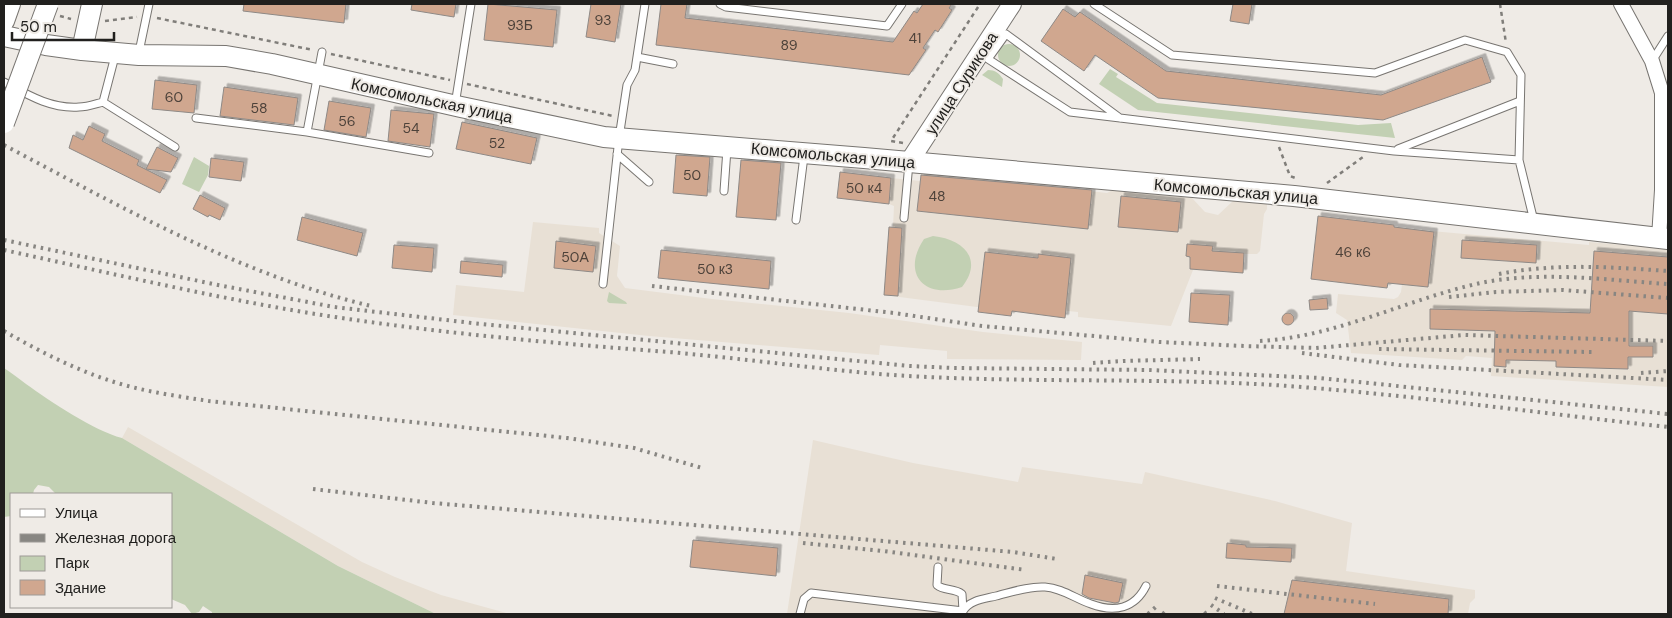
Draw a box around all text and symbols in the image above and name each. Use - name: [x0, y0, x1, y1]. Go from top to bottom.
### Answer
- scale bar: [12, 10, 115, 42]
- house number: 93: [595, 11, 611, 29]
- house number: 93Б: [507, 16, 533, 34]
- text: 50 m: [20, 17, 57, 37]
- street label: улица Сурикова: [920, 28, 1003, 139]
- house number: 41: [909, 29, 921, 47]
- house number: 89: [781, 36, 798, 54]
- street label: Комсомольская улица: [349, 73, 515, 128]
- house number: 60: [165, 88, 183, 106]
- house number: 58: [250, 99, 268, 117]
- house number: 56: [338, 112, 356, 130]
- house number: 54: [402, 119, 420, 137]
- house number: 52: [489, 134, 505, 152]
- street label: Комсомольская улица: [750, 138, 916, 173]
- house number: 50: [683, 166, 701, 184]
- street label: Комсомольская улица: [1153, 174, 1319, 209]
- house number: 50 к4: [846, 179, 883, 197]
- house number: 48: [928, 187, 946, 205]
- house number: 46 к6: [1335, 243, 1371, 261]
- house number: 50А: [561, 248, 589, 266]
- house number: 50 к3: [697, 260, 733, 278]
- legend: [10, 493, 172, 608]
- text: Улица: [55, 503, 98, 523]
- text: Железная дорога: [55, 528, 177, 548]
- text: Парк: [55, 553, 89, 573]
- text: Здание: [55, 578, 106, 598]

